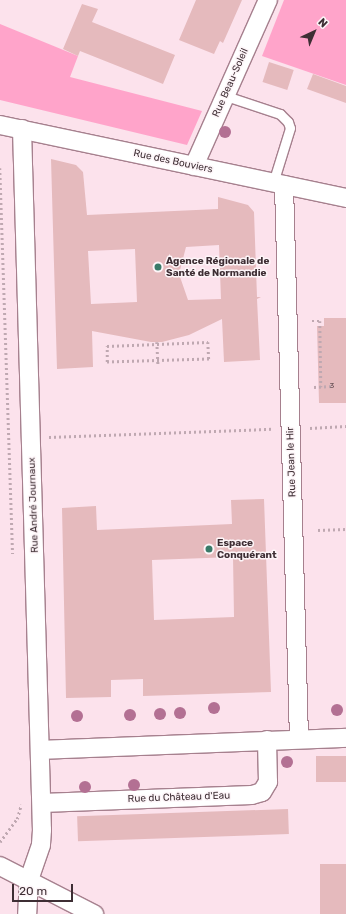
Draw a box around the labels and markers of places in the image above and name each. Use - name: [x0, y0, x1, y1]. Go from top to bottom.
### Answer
- place label: Agence Régionale de Santé de Normandie: [166, 255, 269, 278]
- marker: Agence Régionale de Santé de Normandie: [153, 262, 163, 272]
- place label: Espace Conquérant: [217, 537, 277, 560]
- marker: Espace Conquérant: [204, 544, 214, 554]

